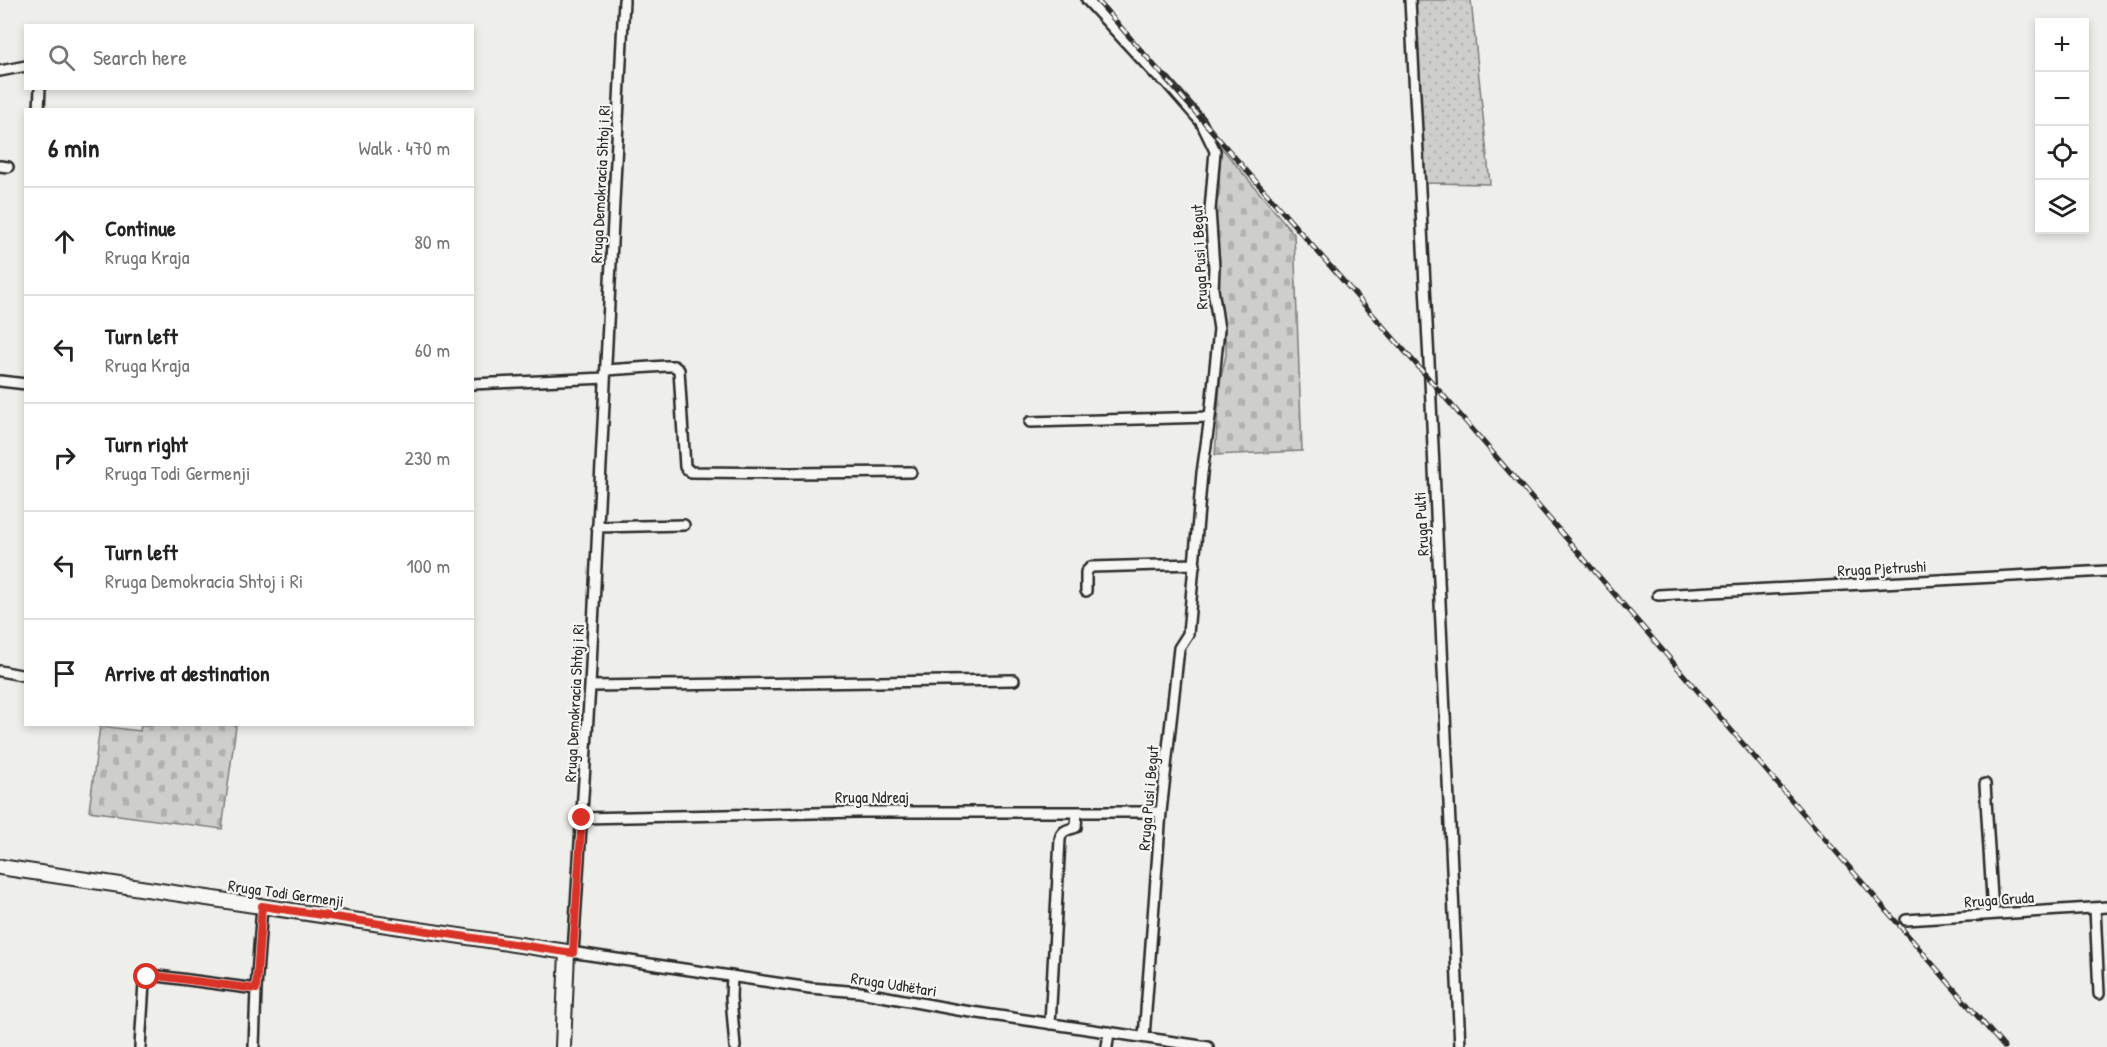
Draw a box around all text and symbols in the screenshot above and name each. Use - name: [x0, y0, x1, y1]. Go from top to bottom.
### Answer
- map controls: [2035, 18, 2089, 234]
- button: +: [2035, 18, 2089, 72]
- search box: [24, 24, 474, 90]
- icon: search: [45, 41, 78, 74]
- text: Search here: [93, 42, 187, 72]
- button: −: [2035, 72, 2089, 126]
- street label: Rruga Demokracia Shtoj i Ri: [585, 104, 615, 264]
- button: locate: [2035, 126, 2089, 180]
- text: 6 min: [48, 130, 100, 165]
- text: Walk · 470 m: [358, 134, 450, 161]
- button: layers: [2035, 180, 2089, 234]
- street label: Rruga Pusi i Begut: [1185, 203, 1213, 310]
- text: Continue: [105, 213, 176, 243]
- icon: ahead: [48, 225, 81, 258]
- text: 80 m: [414, 228, 450, 255]
- text: Rruga Kraja: [105, 243, 190, 270]
- text: Turn left: [105, 321, 178, 351]
- icon: left: [48, 333, 81, 366]
- text: 60 m: [415, 336, 450, 363]
- text: Rruga Kraja: [105, 351, 190, 378]
- text: Turn right: [105, 429, 188, 459]
- icon: right: [48, 441, 81, 474]
- text: 230 m: [405, 444, 450, 471]
- text: Rruga Todi Germenji: [105, 459, 250, 486]
- street label: Rruga Pulti: [1408, 491, 1434, 557]
- text: Turn left: [105, 537, 178, 567]
- icon: left: [48, 549, 81, 582]
- text: 100 m: [407, 552, 450, 579]
- street label: Rruga Pjetrushi: [1837, 555, 1927, 581]
- text: Rruga Demokracia Shtoj i Ri: [105, 567, 303, 594]
- street label: Rruga Demokracia Shtoj i Ri: [559, 623, 589, 783]
- icon: arrive: [48, 657, 81, 690]
- text: Arrive at destination: [105, 658, 270, 688]
- street label: Rruga Pusi i Begut: [1132, 744, 1164, 851]
- street label: Rruga Ndreaj: [835, 786, 909, 808]
- route end: [568, 804, 594, 830]
- street label: Rruga Todi Germenji: [227, 874, 345, 912]
- street label: Rruga Gruda: [1963, 886, 2035, 912]
- route start: [133, 963, 159, 989]
- street label: Rruga Udhëtari: [850, 966, 938, 1002]

